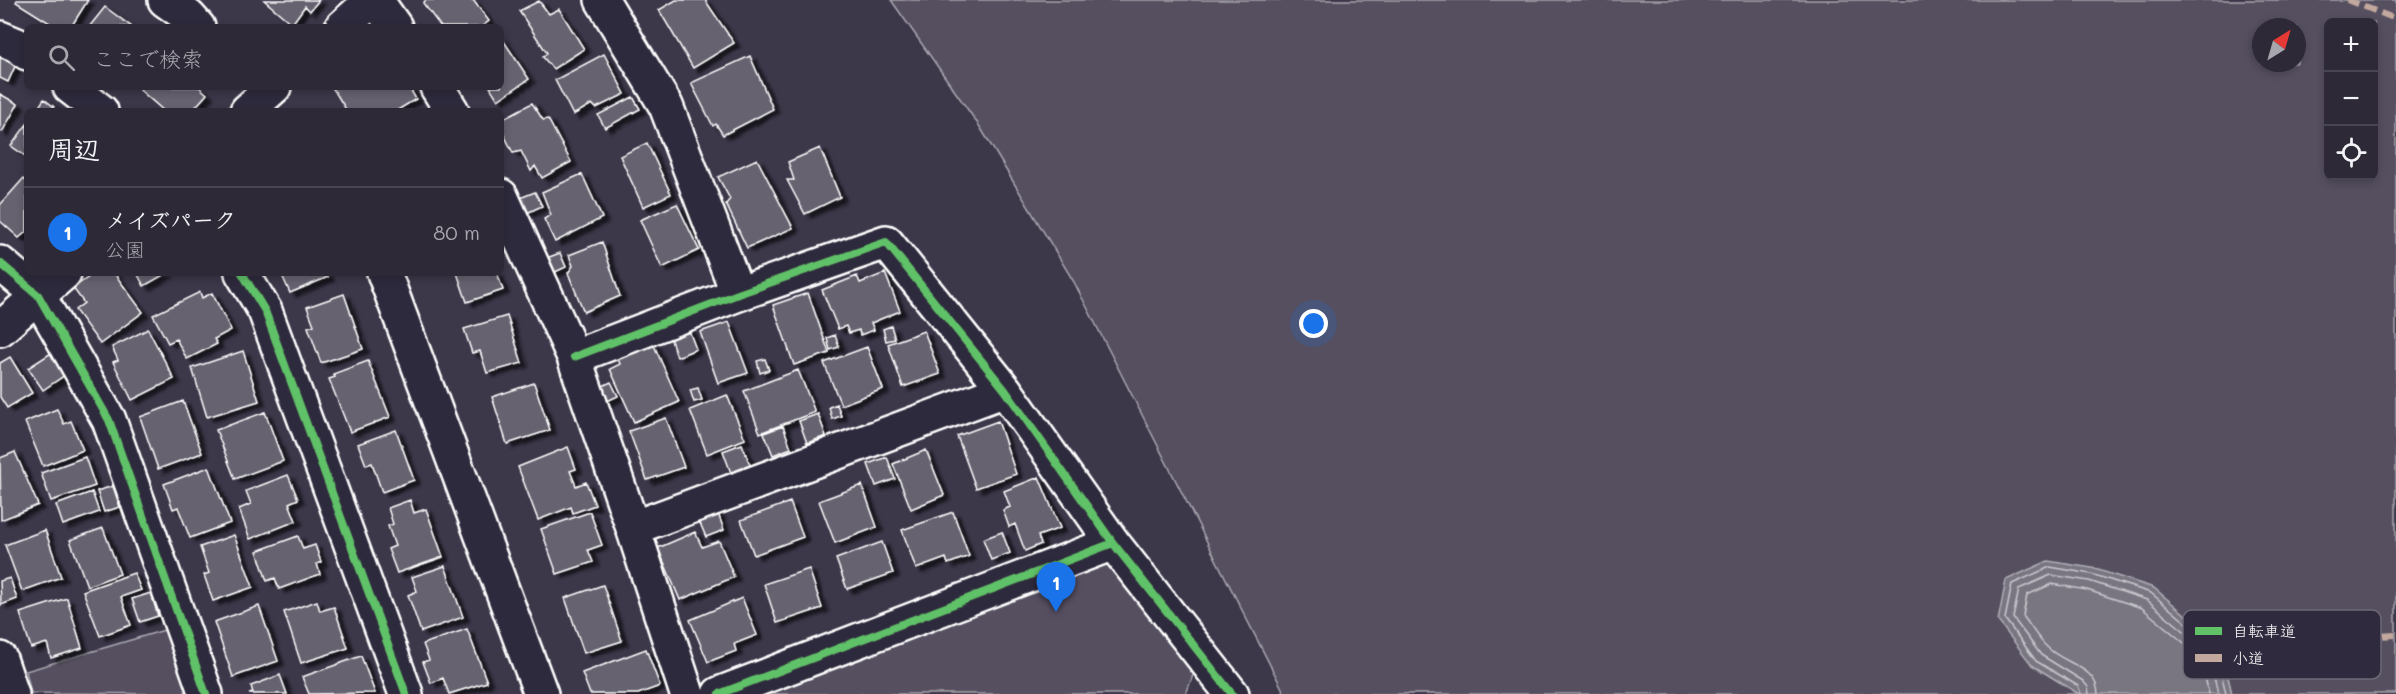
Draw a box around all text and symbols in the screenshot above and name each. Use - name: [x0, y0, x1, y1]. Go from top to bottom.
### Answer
- north arrow: [2252, 18, 2306, 72]
- map controls: [2324, 18, 2378, 180]
- button: +: [2324, 18, 2378, 72]
- search box: [24, 24, 504, 90]
- icon: search: [45, 41, 78, 74]
- text: ここで検索: [93, 44, 203, 73]
- button: −: [2324, 72, 2378, 126]
- button: locate: [2324, 126, 2378, 180]
- text: 周辺: [48, 132, 100, 166]
- text: メイズパーク: [105, 205, 236, 234]
- text: 1: [63, 219, 72, 245]
- text: 80 m: [433, 219, 480, 245]
- text: 公園: [105, 236, 145, 262]
- your location: [1299, 309, 1328, 338]
- pin: 1: [1036, 562, 1076, 612]
- legend: [2183, 610, 2381, 679]
- text: 自転車道: [2232, 620, 2296, 641]
- text: 小道: [2232, 647, 2264, 668]

